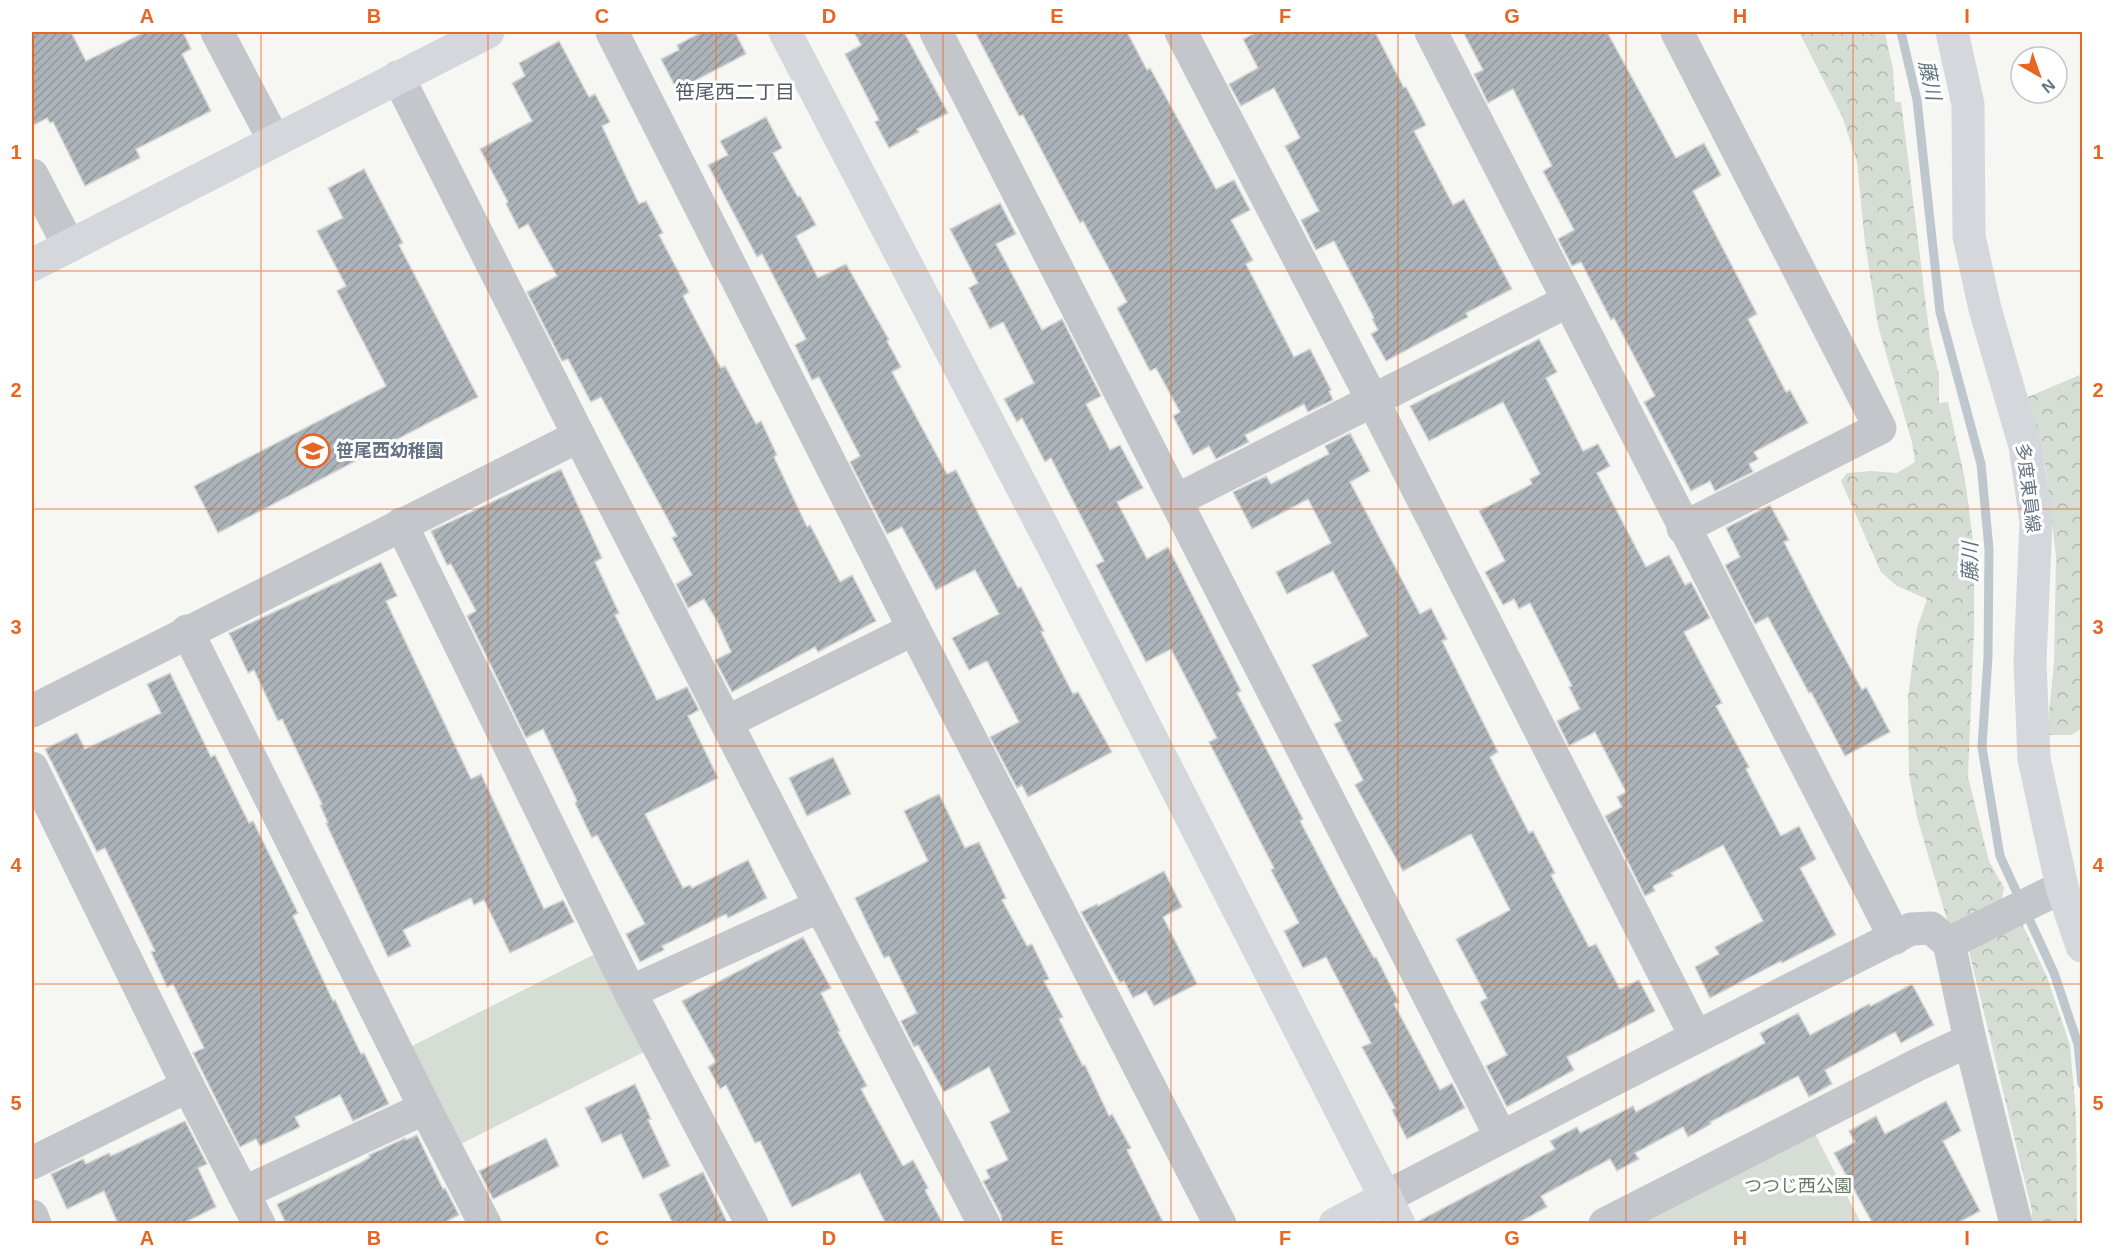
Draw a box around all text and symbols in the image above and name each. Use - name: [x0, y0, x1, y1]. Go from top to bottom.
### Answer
- text: A: [140, 5, 154, 27]
- text: B: [367, 5, 381, 27]
- text: C: [595, 5, 609, 27]
- text: D: [822, 5, 836, 27]
- text: E: [1050, 5, 1064, 27]
- text: F: [1279, 5, 1291, 27]
- text: G: [1504, 5, 1520, 27]
- text: H: [1733, 5, 1747, 27]
- text: I: [1964, 5, 1970, 27]
- north arrow: [2009, 45, 2069, 105]
- water label: 藤川: [1915, 58, 1945, 104]
- text: N: [2038, 76, 2058, 96]
- district label: 笹尾西二丁目: [675, 81, 795, 103]
- text: 1: [10, 141, 22, 163]
- text: 1: [2092, 141, 2104, 163]
- text: 2: [10, 379, 22, 401]
- text: 2: [2092, 379, 2104, 401]
- school or university icon: 笹尾西幼稚園: [295, 433, 331, 469]
- place label: 笹尾西幼稚園: [336, 441, 444, 461]
- street label: 多度東員線: [2013, 442, 2043, 534]
- water label: 藤川: [1959, 540, 1981, 582]
- text: 3: [10, 616, 22, 638]
- text: 3: [2092, 616, 2104, 638]
- text: 4: [10, 854, 22, 876]
- text: 4: [2092, 854, 2104, 876]
- text: 5: [10, 1092, 22, 1114]
- text: 5: [2092, 1092, 2104, 1114]
- park label: つつじ西公園: [1744, 1176, 1852, 1196]
- text: A: [140, 1227, 154, 1249]
- text: B: [367, 1227, 381, 1249]
- text: C: [595, 1227, 609, 1249]
- text: D: [822, 1227, 836, 1249]
- text: E: [1050, 1227, 1064, 1249]
- text: F: [1279, 1227, 1291, 1249]
- text: G: [1504, 1227, 1520, 1249]
- text: H: [1733, 1227, 1747, 1249]
- text: I: [1964, 1227, 1970, 1249]

